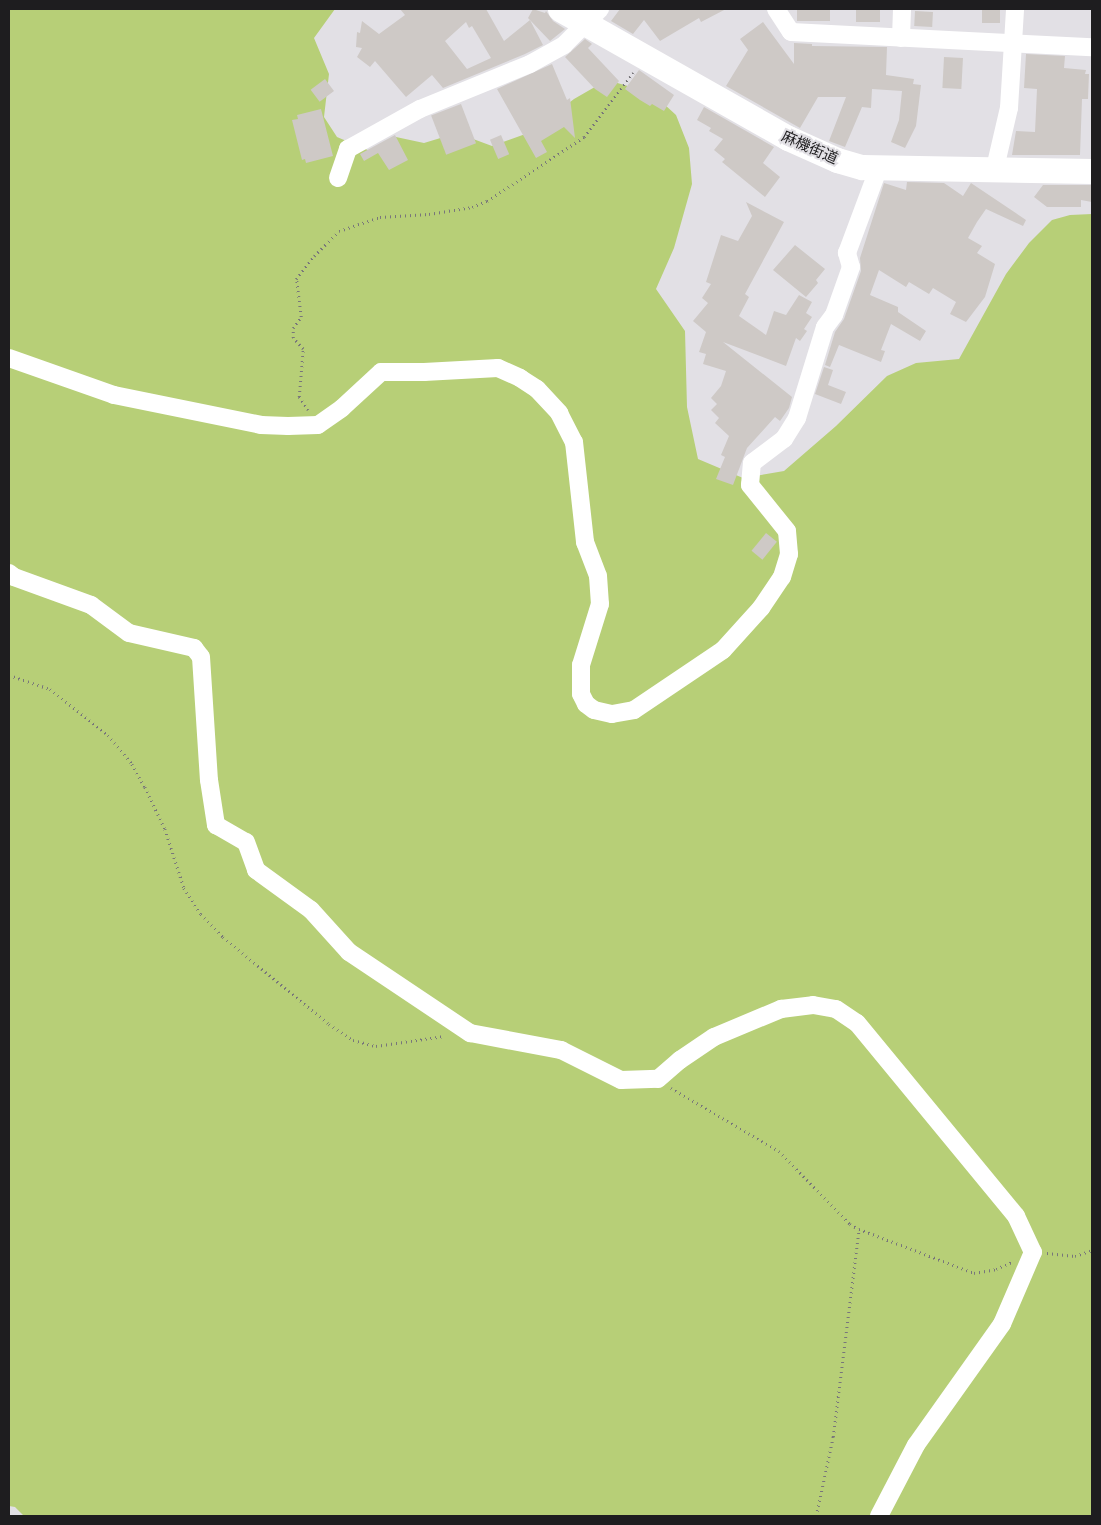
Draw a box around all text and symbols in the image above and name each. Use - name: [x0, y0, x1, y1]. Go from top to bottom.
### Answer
- street label: 麻機街道: [779, 127, 841, 167]

